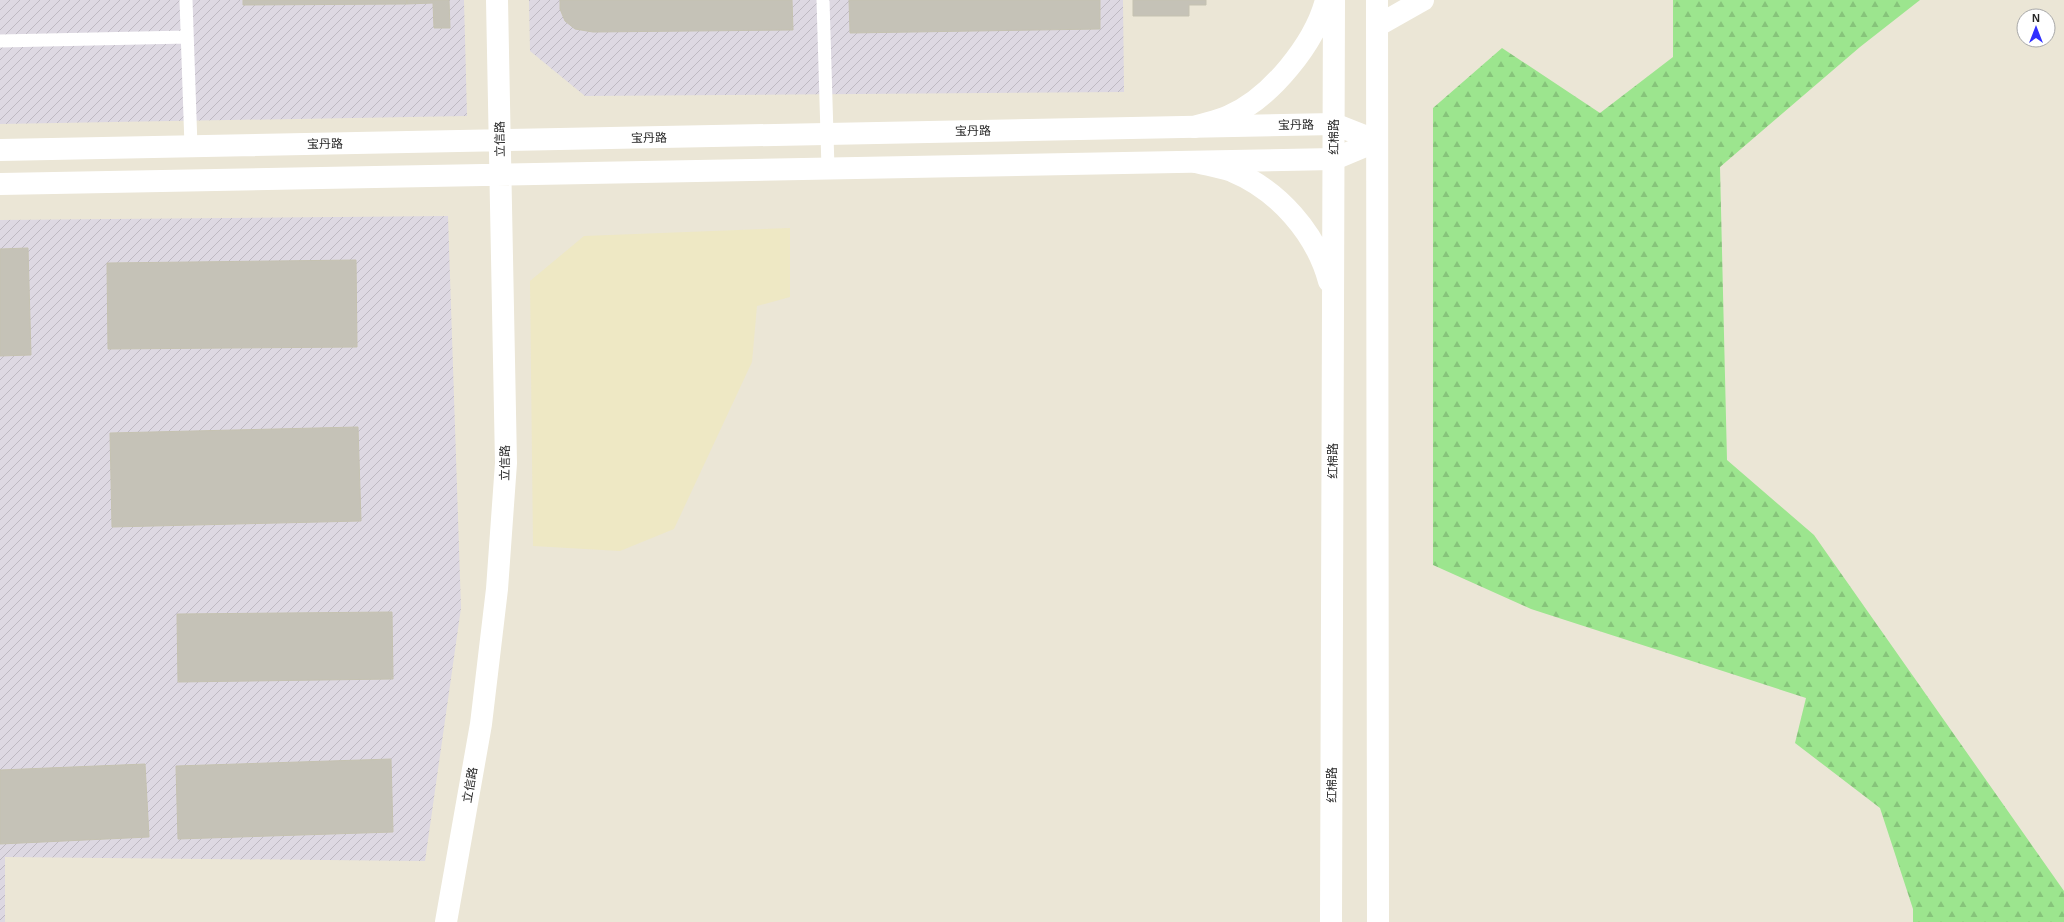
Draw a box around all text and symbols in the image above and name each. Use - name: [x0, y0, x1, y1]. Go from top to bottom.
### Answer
- north arrow: [2016, 8, 2056, 48]
- text: N: [2032, 12, 2040, 24]
- street label: 宝丹路: [1278, 118, 1314, 132]
- street label: 红棉路: [1327, 119, 1341, 155]
- street label: 立信路: [493, 121, 507, 157]
- street label: 宝丹路: [955, 124, 991, 138]
- street label: 宝丹路: [631, 131, 667, 145]
- street label: 宝丹路: [307, 137, 343, 151]
- street label: 红棉路: [1326, 443, 1340, 479]
- street label: 立信路: [498, 445, 512, 481]
- street label: 立信路: [460, 766, 480, 804]
- street label: 红棉路: [1325, 767, 1339, 803]

